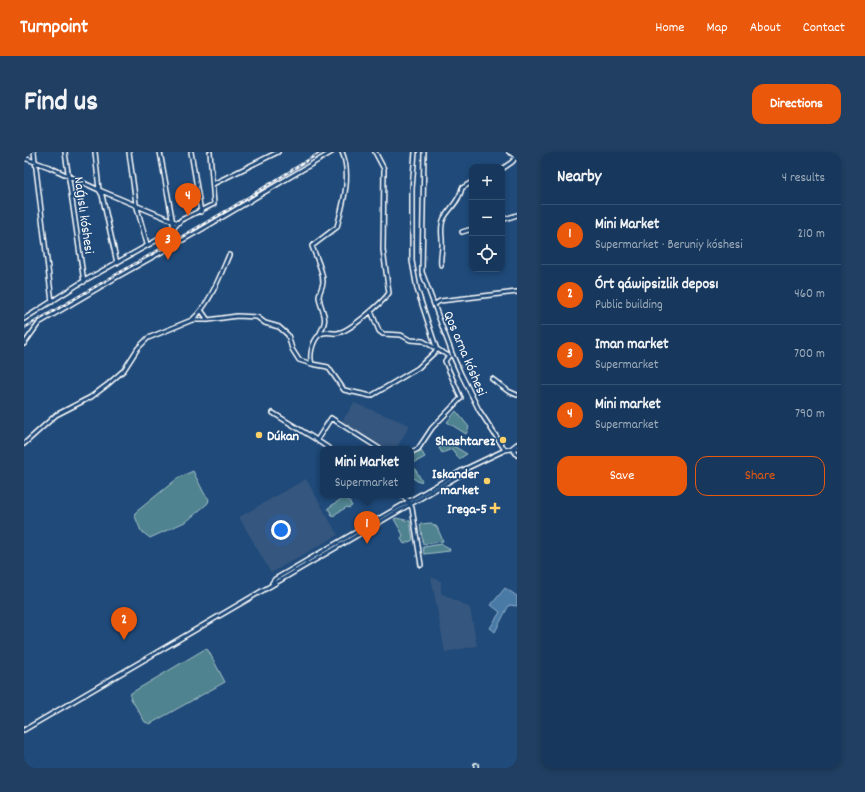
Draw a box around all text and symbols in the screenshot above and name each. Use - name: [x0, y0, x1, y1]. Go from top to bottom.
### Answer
- text: Turnpoint: [20, 15, 88, 42]
- text: Home: [655, 18, 684, 38]
- text: Map: [706, 18, 728, 38]
- text: About: [750, 18, 781, 38]
- text: Contact: [803, 18, 845, 38]
- text: Find us: [24, 84, 98, 124]
- button: Directions: [752, 84, 841, 124]
- map controls: [469, 164, 505, 272]
- button: +: [469, 164, 505, 200]
- text: Nearby: [557, 166, 601, 190]
- text: 4 results: [782, 169, 825, 188]
- street label: Naǵıslı kóshesi: [68, 175, 98, 256]
- pin: 4: [175, 183, 201, 216]
- button: −: [469, 200, 505, 236]
- text: Mini Market: [595, 214, 659, 236]
- text: 1: [569, 225, 571, 244]
- text: 210 m: [797, 225, 825, 244]
- pin: 3: [155, 227, 181, 260]
- button: locate: [469, 236, 505, 272]
- text: Supermarket · Beruniy kóshesi: [595, 236, 743, 255]
- text: Órt qáwipsizlik deposı: [595, 274, 718, 296]
- text: 2: [567, 285, 573, 304]
- text: 460 m: [794, 285, 825, 304]
- text: Public building: [595, 296, 663, 315]
- street label: Qos arna kóshesi: [437, 308, 491, 400]
- text: Iman market: [595, 334, 669, 356]
- text: 3: [567, 345, 573, 364]
- text: 700 m: [794, 345, 825, 364]
- text: Supermarket: [595, 356, 659, 375]
- text: Mini market: [595, 394, 661, 416]
- text: 4: [567, 405, 573, 424]
- text: 790 m: [795, 405, 825, 424]
- text: Supermarket: [595, 416, 659, 435]
- place label: Dúkan: [267, 427, 300, 447]
- marker: Dúkan: [254, 430, 264, 440]
- place label: Shashtarez: [435, 432, 496, 452]
- marker: Shashtarez: [498, 435, 508, 445]
- popup: [320, 446, 414, 498]
- text: Mini Market: [335, 452, 399, 474]
- button: Save: [557, 456, 687, 496]
- button: Share: [695, 456, 825, 496]
- place label: Iskander market: [432, 465, 480, 501]
- text: Supermarket: [335, 474, 398, 493]
- marker: Iskander market: [482, 476, 492, 486]
- place label: Irega-5: [447, 500, 488, 520]
- marker: Irega-5: [490, 503, 500, 513]
- pin: 1: [354, 511, 380, 544]
- your location: [271, 520, 291, 540]
- pin: 2: [111, 607, 137, 640]

